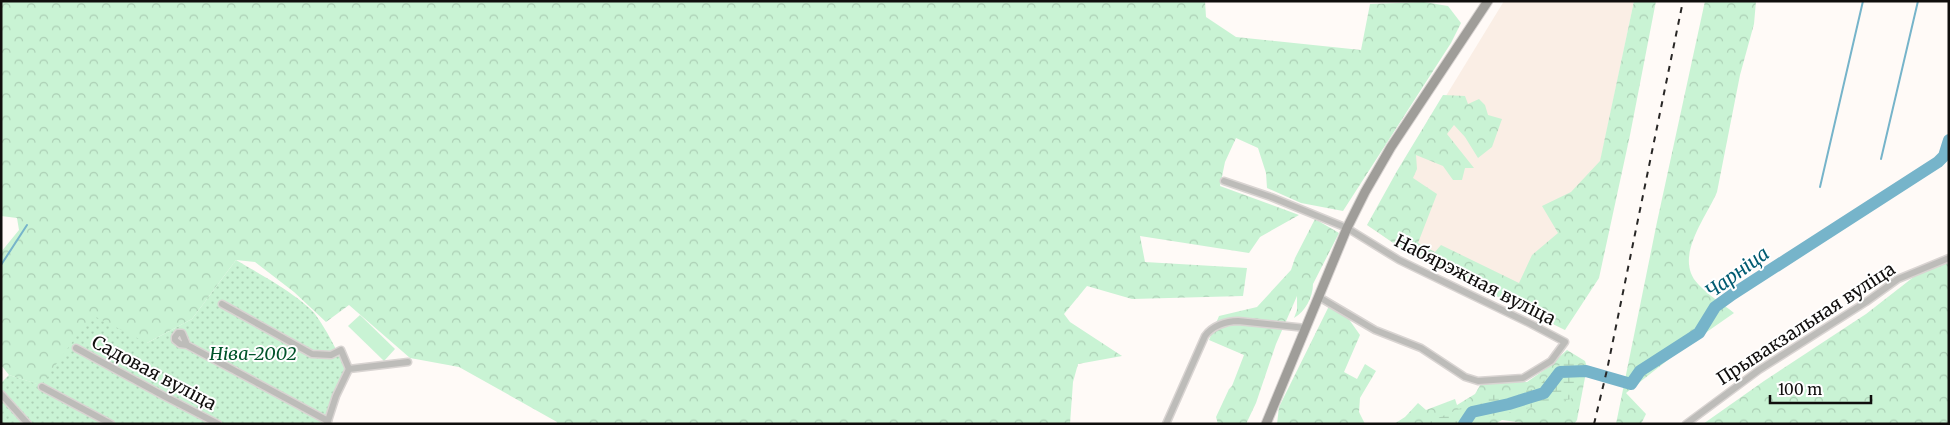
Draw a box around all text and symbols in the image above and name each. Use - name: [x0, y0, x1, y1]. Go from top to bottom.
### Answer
- street label: Набярэжная вуліца: [1391, 229, 1560, 330]
- water label: Чарніца: [1701, 241, 1774, 303]
- street label: Прывакзальная вуліца: [1712, 257, 1900, 390]
- street label: Садовая вуліца: [88, 330, 221, 415]
- park label: Ніва-2002: [209, 342, 297, 365]
- scale bar: [1770, 372, 1871, 404]
- text: 100 m: [1778, 380, 1822, 399]

